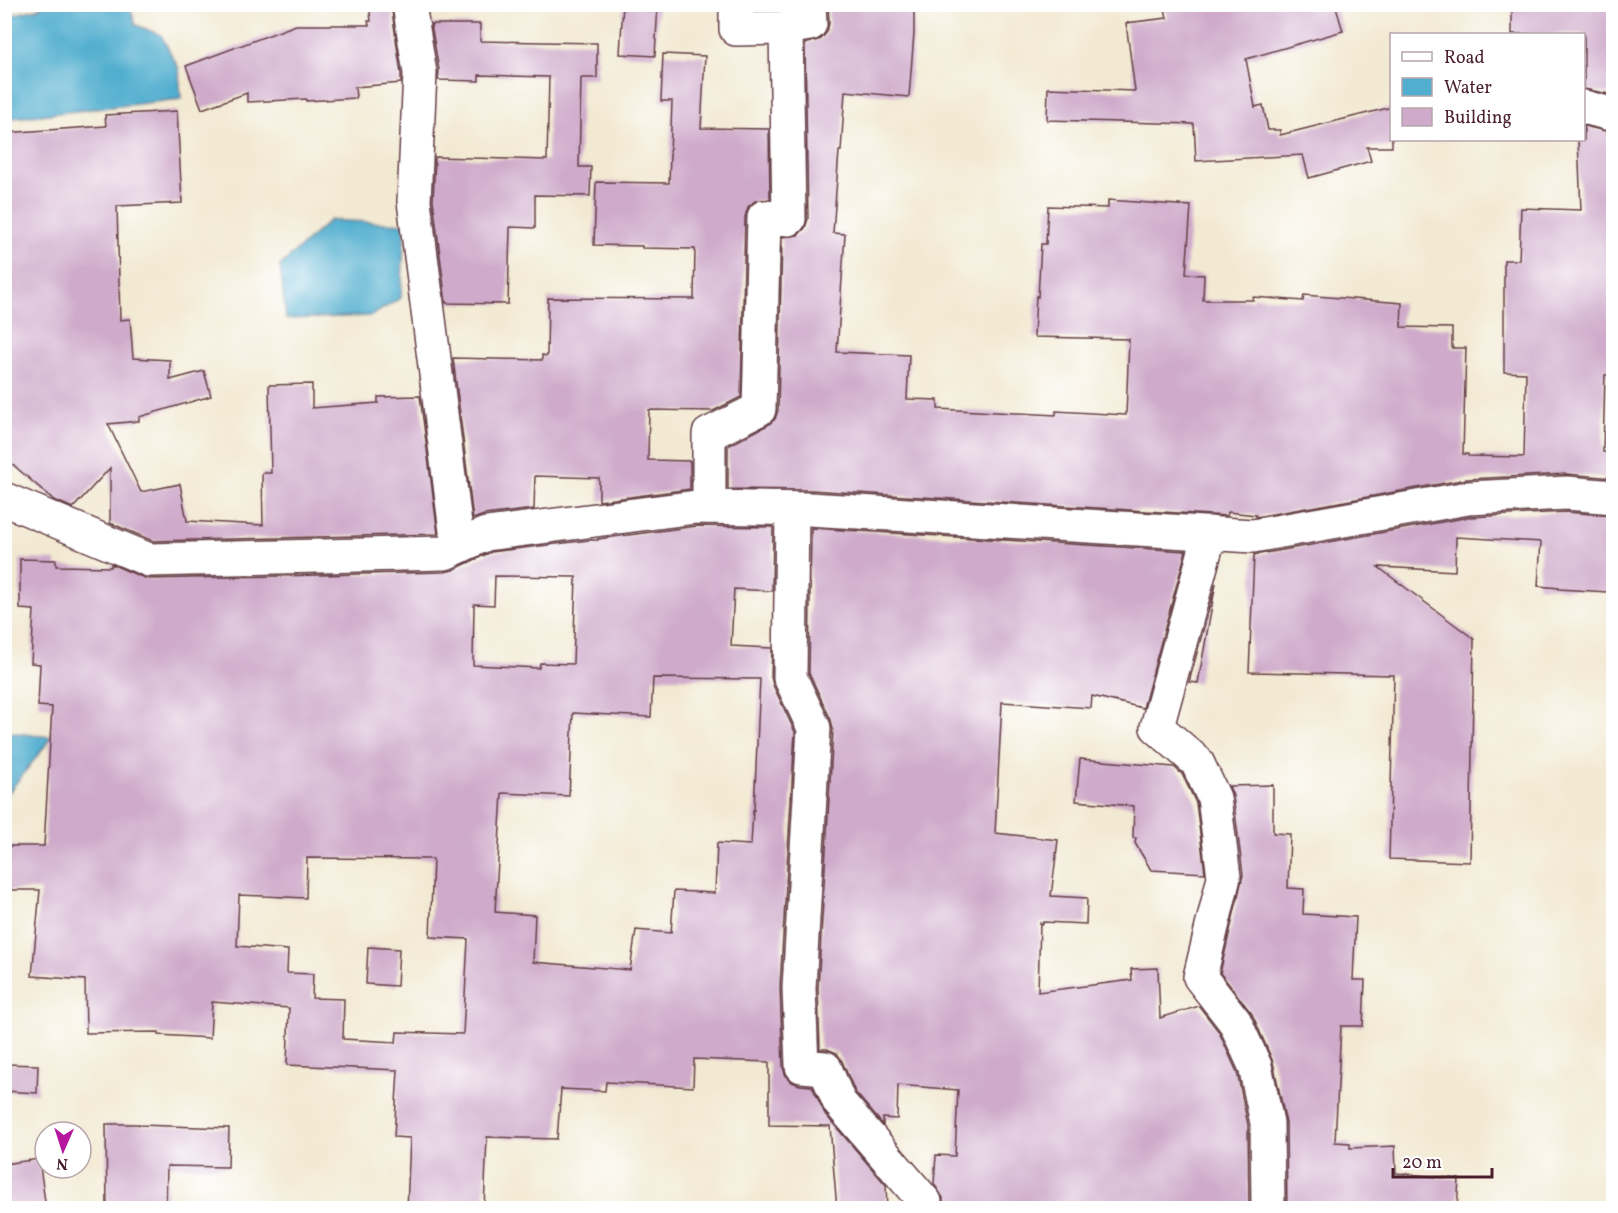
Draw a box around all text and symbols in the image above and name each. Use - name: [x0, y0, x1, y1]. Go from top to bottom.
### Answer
- legend: [1390, 33, 1585, 141]
- text: Road: [1444, 46, 1485, 71]
- text: Water: [1444, 76, 1492, 101]
- text: Building: [1444, 106, 1512, 131]
- north arrow: [33, 1120, 93, 1180]
- scale bar: [1393, 1141, 1492, 1179]
- text: 20 m: [1402, 1151, 1442, 1176]
- text: N: [56, 1152, 69, 1174]

